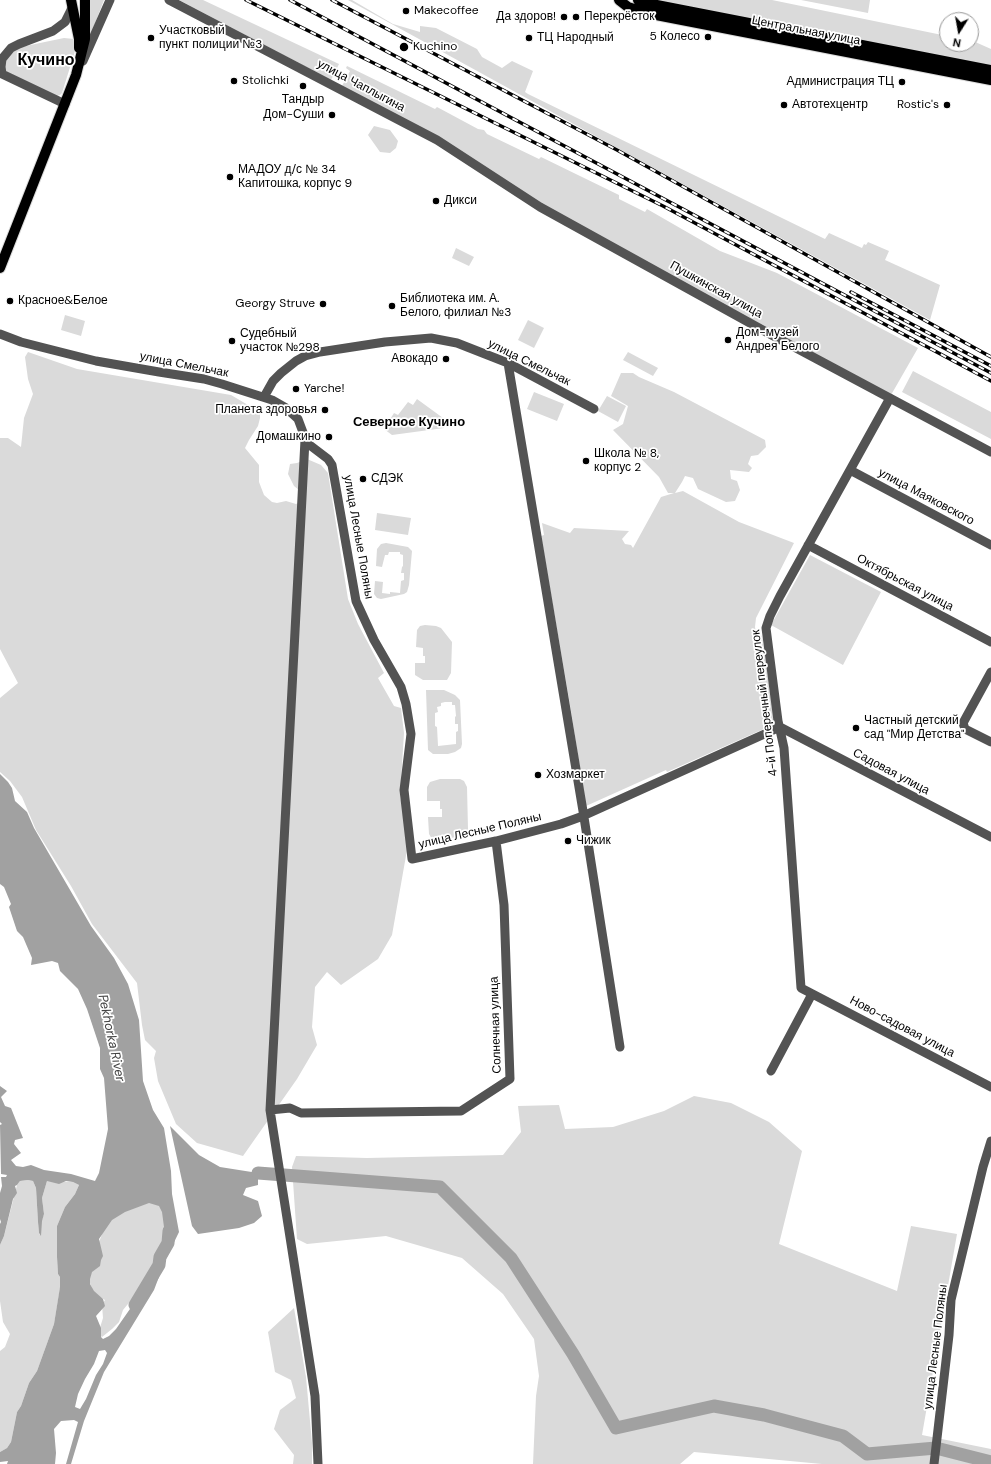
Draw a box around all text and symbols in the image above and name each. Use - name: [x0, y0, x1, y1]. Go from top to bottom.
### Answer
- place label: Makecoffee: [414, 4, 479, 18]
- marker: Makecoffee: [401, 6, 411, 16]
- place label: Да здоров!: [496, 10, 556, 24]
- place label: Перекрёсток: [584, 10, 655, 24]
- marker: Да здоров!: [559, 12, 569, 22]
- marker: Перекрёсток: [571, 12, 581, 22]
- north arrow: [939, 12, 979, 52]
- street label: Центральная улица: [751, 13, 861, 49]
- place label: Участковый пункт полиции №3: [159, 24, 262, 52]
- place label: 5 Колесо: [650, 30, 700, 44]
- place label: ТЦ Народный: [537, 31, 614, 45]
- marker: 5 Колесо: [703, 32, 713, 42]
- marker: Участковый пункт полиции №3: [146, 33, 156, 43]
- marker: ТЦ Народный: [524, 33, 534, 43]
- text: N: [952, 35, 962, 50]
- place label: Kuchino: [413, 40, 457, 54]
- marker: Kuchino: [398, 41, 410, 53]
- district label: Кучино: [17, 51, 75, 71]
- street label: улица Чаплыгина: [315, 57, 407, 115]
- place label: Stolichki: [242, 74, 289, 88]
- place label: Администрация ТЦ: [786, 75, 894, 89]
- marker: Stolichki: [229, 76, 239, 86]
- marker: Администрация ТЦ: [897, 77, 907, 87]
- marker: Тандыр: [298, 81, 308, 91]
- place label: Тандыр: [282, 93, 324, 107]
- place label: Автотехцентр: [792, 98, 868, 112]
- place label: Rostic's: [897, 98, 939, 112]
- marker: Автотехцентр: [779, 100, 789, 110]
- marker: Rostic's: [942, 100, 952, 110]
- place label: Дом-Суши: [263, 108, 324, 122]
- marker: Дом-Суши: [327, 110, 337, 120]
- place label: МАДОУ д/с № 34 Капитошка, корпус 9: [238, 163, 352, 191]
- marker: МАДОУ д/с № 34 Капитошка, корпус 9: [225, 172, 235, 182]
- place label: Дикси: [444, 194, 477, 208]
- marker: Дикси: [431, 196, 441, 206]
- street label: Пушкинская улица: [667, 259, 765, 321]
- place label: Библиотека им. А. Белого, филиал №3: [400, 292, 511, 320]
- place label: Красное&Белое: [18, 294, 108, 308]
- marker: Красное&Белое: [5, 296, 15, 306]
- place label: Georgy Struve: [235, 297, 315, 311]
- marker: Georgy Struve: [318, 299, 328, 309]
- marker: Библиотека им. А. Белого, филиал №3: [387, 301, 397, 311]
- place label: Дом-музей Андрея Белого: [736, 326, 819, 354]
- place label: Судебный участок №298: [240, 327, 320, 355]
- marker: Дом-музей Андрея Белого: [723, 335, 733, 345]
- marker: Судебный участок №298: [227, 336, 237, 346]
- street label: улица Смельчак: [485, 337, 573, 389]
- street label: улица Смельчак: [138, 349, 230, 381]
- place label: Авокадо: [391, 352, 438, 366]
- marker: Авокадо: [441, 354, 451, 364]
- place label: Yarche!: [304, 382, 344, 396]
- marker: Yarche!: [291, 384, 301, 394]
- place label: Планета здоровья: [215, 403, 317, 417]
- marker: Планета здоровья: [320, 405, 330, 415]
- district label: Северное Кучино: [353, 415, 465, 431]
- place label: Домашкино: [256, 430, 321, 444]
- marker: Домашкино: [324, 432, 334, 442]
- place label: Школа № 8, корпус 2: [594, 447, 659, 475]
- marker: Школа № 8, корпус 2: [581, 456, 591, 466]
- street label: улица Маяковского: [876, 466, 976, 528]
- place label: СДЭК: [371, 472, 403, 486]
- street label: улица Лесные Поляны: [340, 474, 376, 600]
- marker: СДЭК: [358, 474, 368, 484]
- street label: Октябрьская улица: [854, 551, 956, 615]
- street label: 4-й Поперечный переулок: [749, 629, 781, 777]
- place label: Частный детский сад "Мир Детства": [864, 714, 965, 742]
- marker: Частный детский сад "Мир Детства": [851, 723, 861, 733]
- street label: Садовая улица: [850, 746, 932, 798]
- place label: Хозмаркет: [546, 768, 605, 782]
- marker: Хозмаркет: [533, 770, 543, 780]
- street label: улица Лесные Поляны: [417, 810, 543, 852]
- place label: Чижик: [576, 834, 611, 848]
- marker: Чижик: [563, 836, 573, 846]
- street label: Солнечная улица: [487, 976, 505, 1074]
- water label: Pekhorka River: [94, 993, 128, 1083]
- street label: Ново-садовая улица: [847, 993, 957, 1061]
- street label: улица Лесные Поляны: [921, 1284, 951, 1410]

